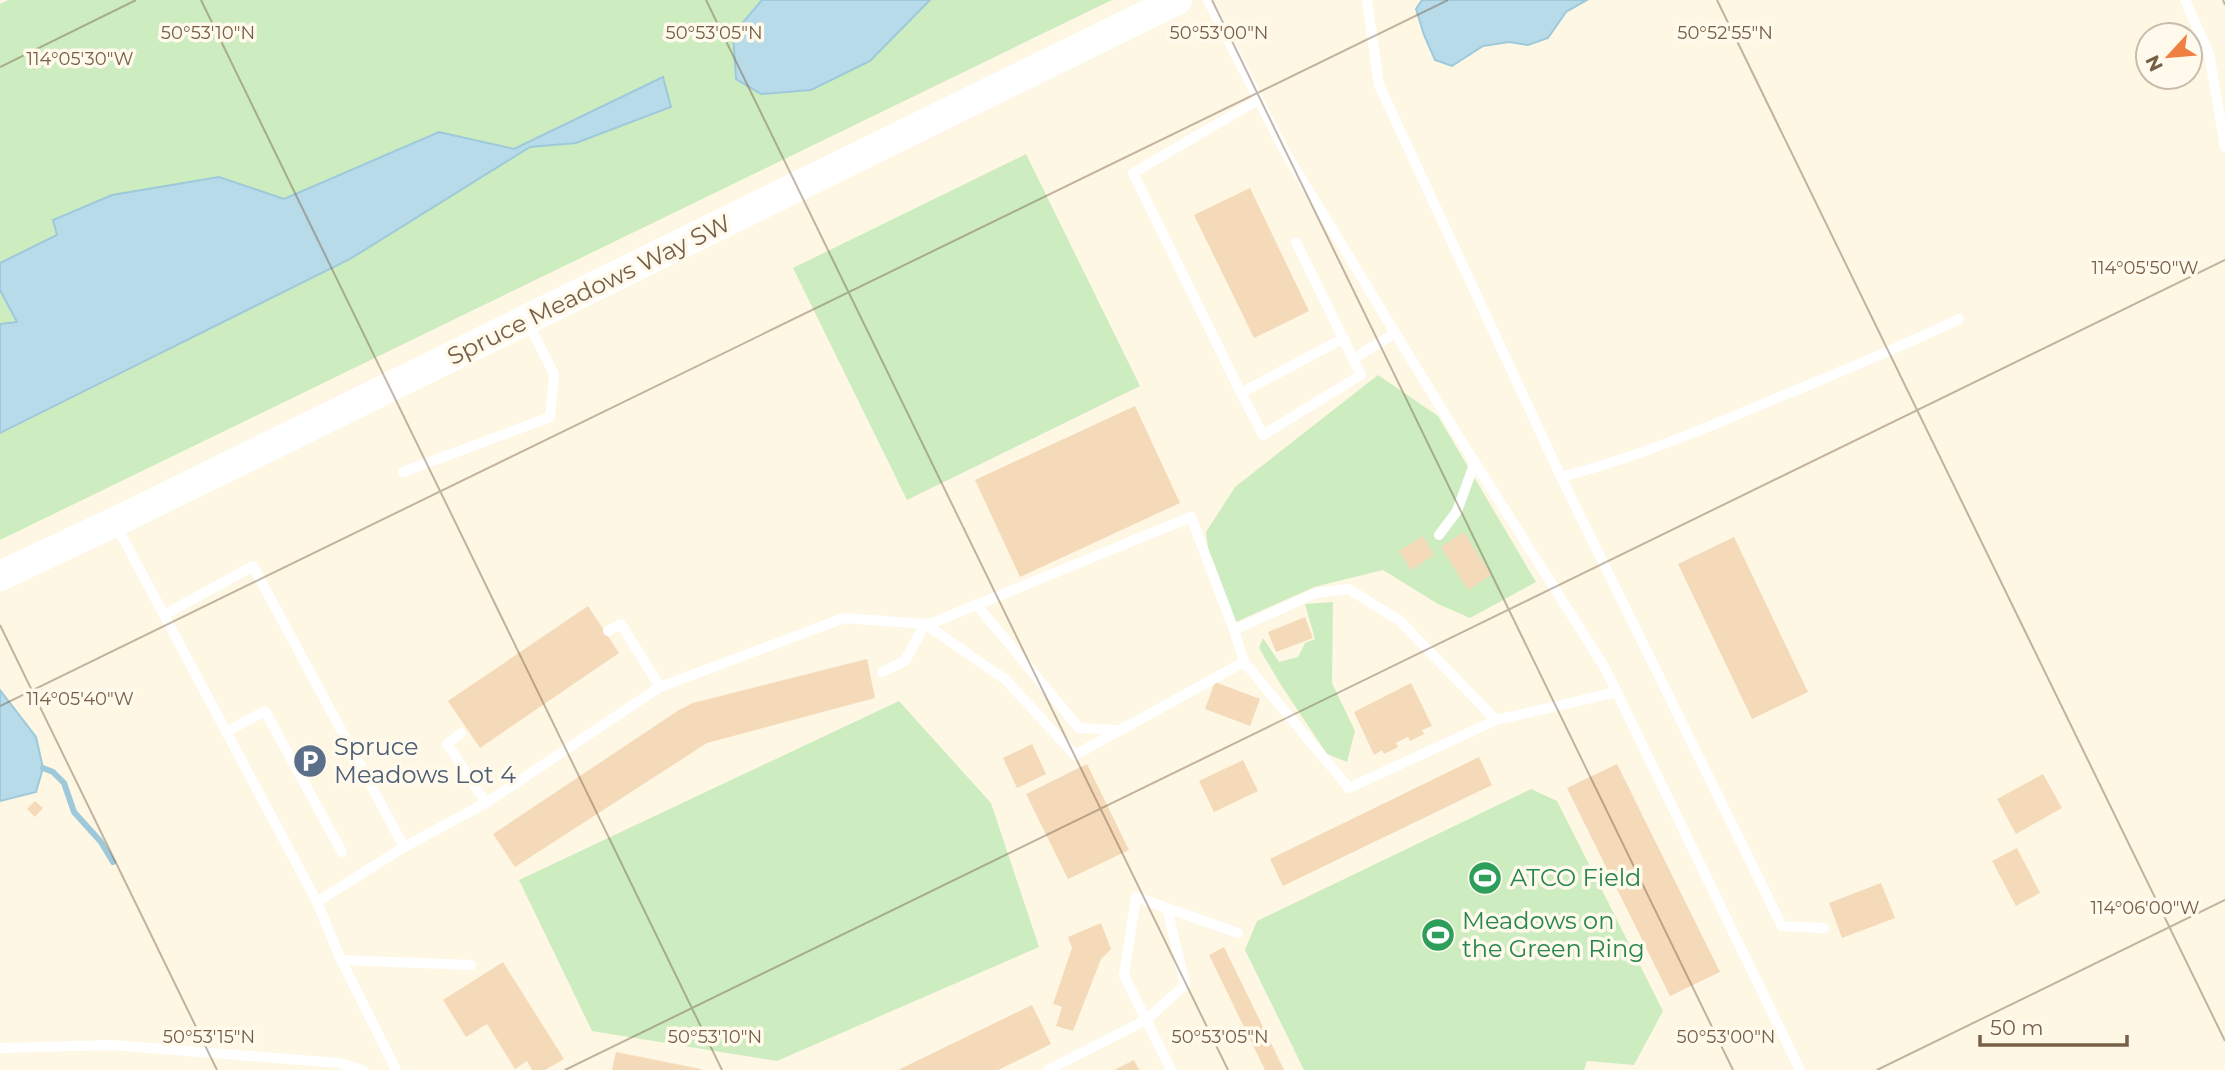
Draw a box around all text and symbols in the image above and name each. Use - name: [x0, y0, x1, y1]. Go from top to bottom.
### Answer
- north arrow: [2134, 21, 2204, 91]
- text: 50°53'10"N: [161, 22, 255, 44]
- text: 50°53'05"N: [665, 22, 763, 44]
- text: 50°53'00"N: [1170, 22, 1269, 44]
- text: 50°52'55"N: [1677, 22, 1773, 44]
- text: 114°05'30"W: [27, 48, 133, 70]
- text: N: [2140, 51, 2168, 75]
- street label: Spruce Meadows Way SW: [442, 208, 735, 371]
- text: 114°05'50"W: [2092, 257, 2198, 279]
- text: 114°05'40"W: [26, 688, 134, 710]
- place label: Spruce Meadows Lot 4: [334, 732, 516, 789]
- parking icon: Spruce Meadows Lot 4: [291, 742, 329, 780]
- sports icon: ATCO Field: [1466, 859, 1504, 897]
- place label: ATCO Field: [1510, 863, 1641, 892]
- text: 114°06'00"W: [2090, 897, 2200, 919]
- place label: Meadows on the Green Ring: [1462, 906, 1645, 963]
- sports icon: Meadows on the Green Ring: [1419, 916, 1457, 954]
- scale bar: [1980, 1004, 2127, 1048]
- text: 50 m: [1990, 1015, 2044, 1040]
- text: 50°53'15"N: [163, 1026, 255, 1048]
- text: 50°53'10"N: [668, 1026, 762, 1048]
- text: 50°53'05"N: [1171, 1026, 1269, 1048]
- text: 50°53'00"N: [1677, 1026, 1776, 1048]

